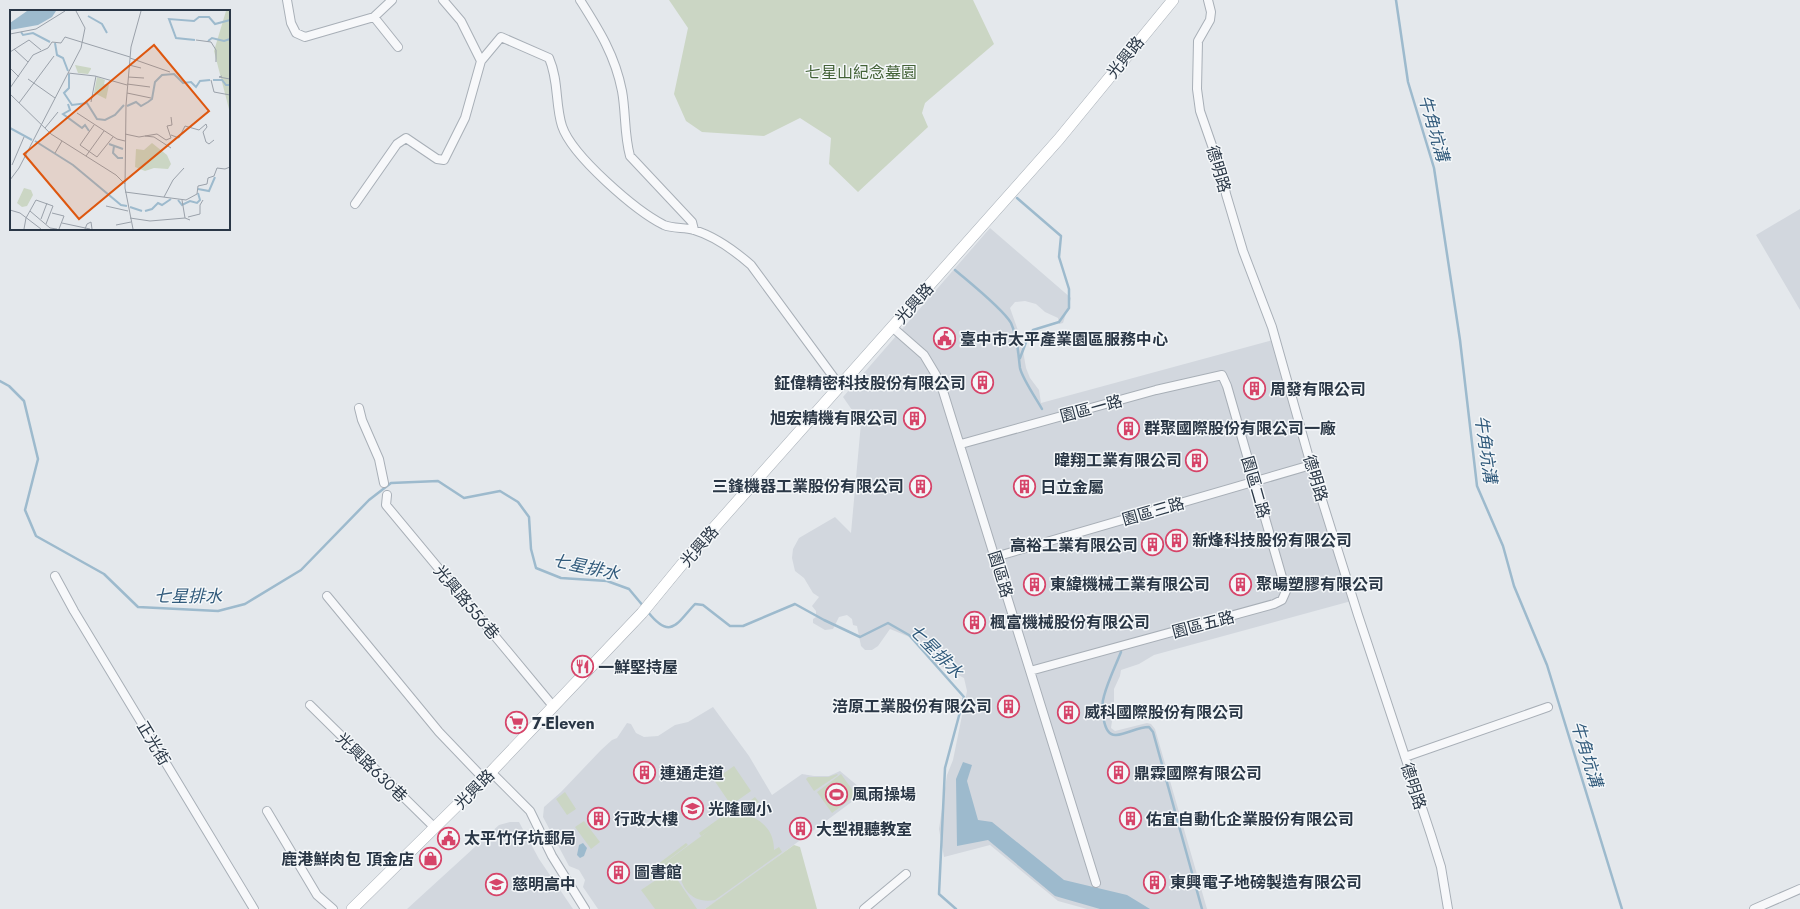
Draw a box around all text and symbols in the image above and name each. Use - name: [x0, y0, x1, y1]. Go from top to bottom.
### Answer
- inset map: [10, 10, 230, 230]
- street label: 光興路: [1101, 31, 1149, 83]
- park label: 七星山紀念墓園: [805, 61, 917, 84]
- water label: 牛角坑溝: [1413, 92, 1455, 166]
- street label: 德明路: [1201, 143, 1236, 195]
- street label: 光興路: [890, 278, 939, 329]
- public building icon: 臺中市太平產業園區服務中心: [932, 326, 958, 352]
- place label: 臺中市太平產業園區服務中心: [960, 328, 1168, 351]
- building icon: 鉦偉精密科技股份有限公司: [969, 370, 995, 396]
- place label: 鉦偉精密科技股份有限公司: [774, 372, 966, 395]
- building icon: 周發有限公司: [1241, 376, 1267, 402]
- place label: 周發有限公司: [1270, 378, 1366, 401]
- street label: 園區一路: [1057, 389, 1125, 428]
- building icon: 旭宏精機有限公司: [901, 405, 927, 431]
- place label: 旭宏精機有限公司: [770, 407, 898, 430]
- water label: 牛角坑溝: [1469, 414, 1503, 486]
- building icon: 群聚國際股份有限公司一廠: [1116, 415, 1142, 441]
- place label: 群聚國際股份有限公司一廠: [1144, 417, 1336, 440]
- building icon: 暐翔工業有限公司: [1184, 447, 1210, 473]
- place label: 暐翔工業有限公司: [1054, 449, 1182, 472]
- street label: 德明路: [1298, 452, 1334, 504]
- street label: 園區二路: [1236, 453, 1275, 521]
- building icon: 三鋒機器工業股份有限公司: [907, 473, 933, 499]
- building icon: 日立金屬: [1012, 474, 1038, 500]
- place label: 三鋒機器工業股份有限公司: [712, 475, 904, 498]
- place label: 日立金屬: [1040, 476, 1104, 499]
- street label: 園區三路: [1119, 492, 1187, 531]
- street label: 光興路: [675, 521, 724, 572]
- building icon: 新烽科技股份有限公司: [1164, 527, 1190, 553]
- place label: 新烽科技股份有限公司: [1192, 529, 1352, 552]
- building icon: 高裕工業有限公司: [1140, 532, 1166, 558]
- place label: 高裕工業有限公司: [1010, 534, 1138, 557]
- water label: 七星排水: [550, 548, 623, 586]
- street label: 園區路: [983, 548, 1019, 600]
- street label: 光興路556巷: [428, 560, 505, 645]
- building icon: 東緯機械工業有限公司: [1022, 571, 1048, 597]
- building icon: 聚暘塑膠有限公司: [1227, 571, 1253, 597]
- place label: 東緯機械工業有限公司: [1050, 573, 1210, 596]
- place label: 聚暘塑膠有限公司: [1256, 573, 1384, 596]
- water label: 七星排水: [154, 584, 223, 608]
- street label: 園區五路: [1169, 605, 1237, 644]
- building icon: 楓富機械股份有限公司: [962, 609, 988, 635]
- place label: 楓富機械股份有限公司: [990, 611, 1150, 634]
- water label: 七星排水: [903, 618, 969, 684]
- restaurant icon: 一鮮堅持屋: [569, 654, 595, 680]
- place label: 一鮮堅持屋: [598, 656, 678, 679]
- building icon: 涪原工業股份有限公司: [995, 693, 1021, 719]
- place label: 涪原工業股份有限公司: [832, 695, 992, 718]
- building icon: 威科國際股份有限公司: [1056, 699, 1082, 725]
- place label: 威科國際股份有限公司: [1084, 701, 1244, 724]
- supermarket icon: 7-Eleven: [504, 710, 530, 736]
- place label: 7-Eleven: [532, 712, 595, 735]
- street label: 正光街: [131, 717, 176, 770]
- water label: 牛角坑溝: [1566, 718, 1609, 792]
- street label: 光興路630巷: [331, 727, 413, 807]
- building icon: 連通走道: [632, 760, 658, 786]
- building icon: 鼎霖國際有限公司: [1106, 760, 1132, 786]
- street label: 德明路: [1395, 760, 1432, 813]
- place label: 連通走道: [660, 762, 724, 785]
- place label: 鼎霖國際有限公司: [1134, 762, 1262, 785]
- street label: 光興路: [449, 764, 499, 814]
- sports icon: 風雨操場: [823, 781, 849, 807]
- place label: 風雨操場: [852, 783, 916, 806]
- school or university icon: 光隆國小: [680, 796, 706, 822]
- place label: 光隆國小: [708, 798, 772, 821]
- building icon: 行政大樓: [585, 806, 611, 832]
- building icon: 佑宜自動化企業股份有限公司: [1117, 806, 1143, 832]
- place label: 行政大樓: [614, 808, 678, 831]
- place label: 佑宜自動化企業股份有限公司: [1145, 808, 1354, 831]
- building icon: 大型視聽教室: [788, 816, 814, 842]
- place label: 大型視聽教室: [816, 818, 912, 841]
- public building icon: 太平竹仔坑郵局: [435, 825, 461, 851]
- place label: 太平竹仔坑郵局: [464, 827, 576, 850]
- shop icon: 鹿港鮮肉包 頂金店: [417, 846, 443, 872]
- place label: 鹿港鮮肉包 頂金店: [281, 848, 414, 871]
- building icon: 圖書館: [605, 859, 631, 885]
- place label: 圖書館: [634, 861, 682, 884]
- building icon: 東興電子地磅製造有限公司: [1142, 869, 1168, 895]
- school or university icon: 慈明高中: [483, 871, 509, 897]
- place label: 東興電子地磅製造有限公司: [1170, 871, 1362, 894]
- place label: 慈明高中: [512, 873, 576, 896]

